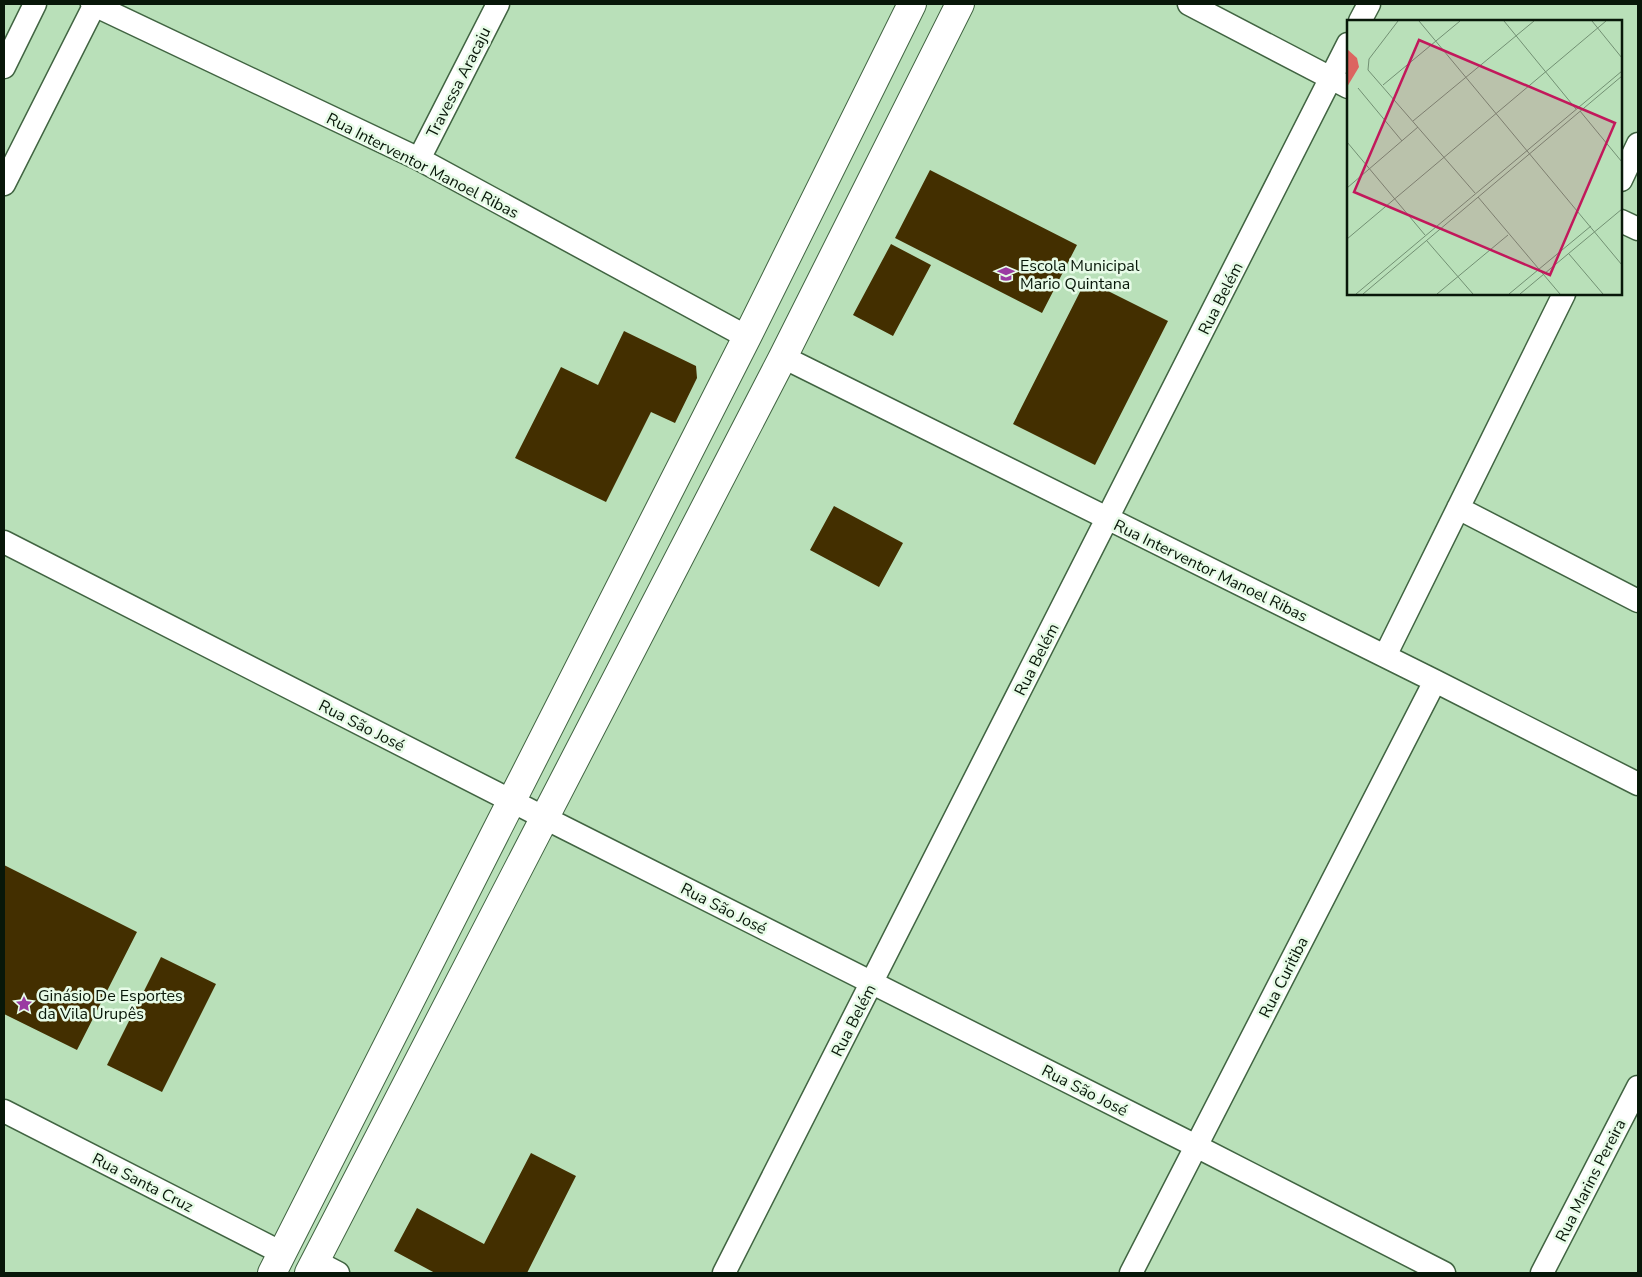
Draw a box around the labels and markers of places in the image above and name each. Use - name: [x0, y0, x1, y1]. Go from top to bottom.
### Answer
- place label: Escola Municipal Mario Quintana: [1020, 255, 1140, 295]
- school or university icon: Escola Municipal Mario Quintana: [996, 264, 1016, 284]
- place label: Ginásio De Esportes da Vila Urupês: [38, 985, 183, 1025]
- place icon: Ginásio De Esportes da Vila Urupês: [14, 994, 34, 1014]

